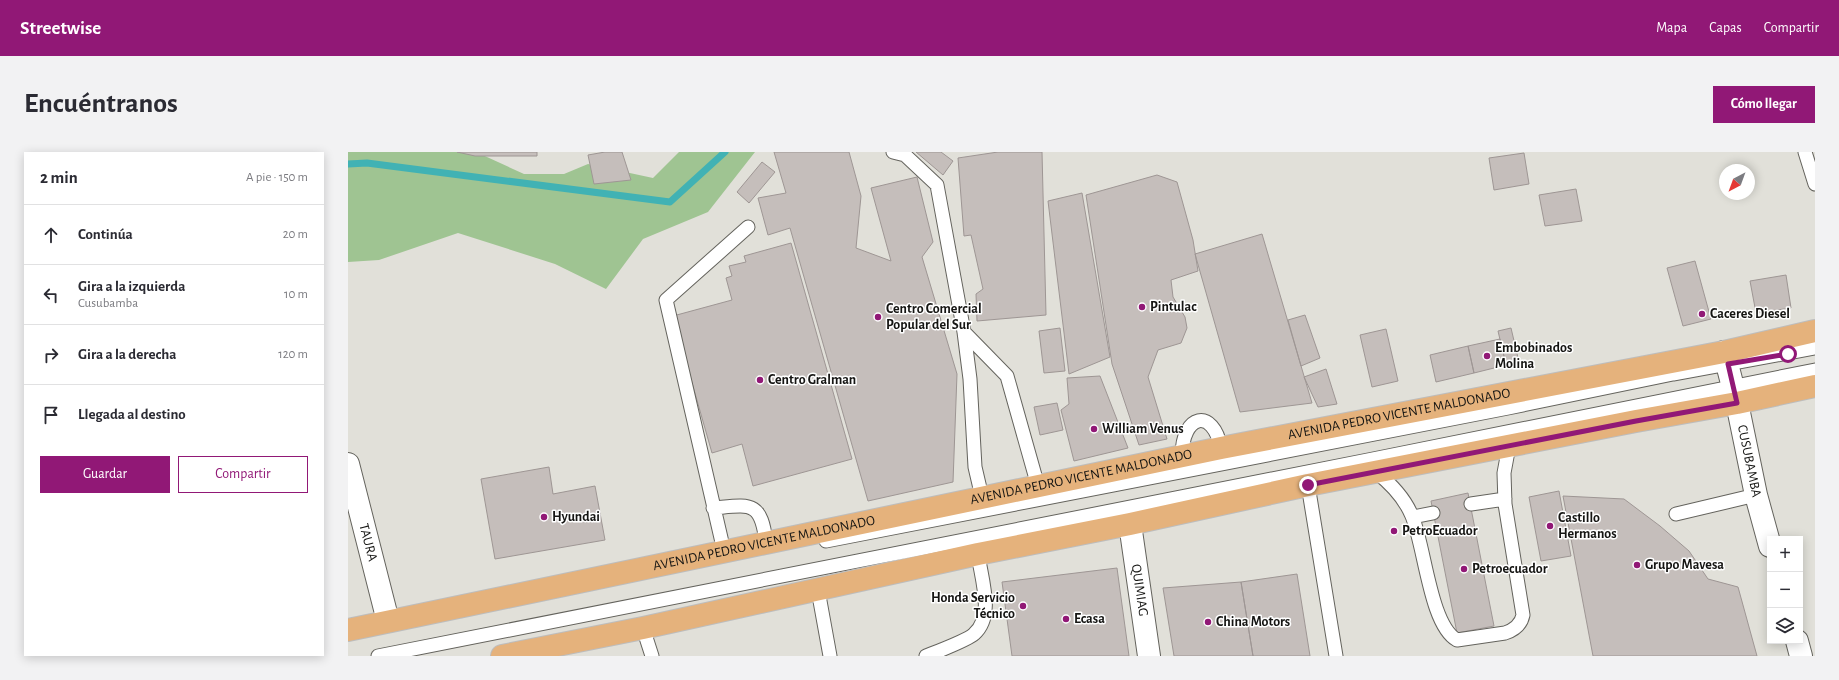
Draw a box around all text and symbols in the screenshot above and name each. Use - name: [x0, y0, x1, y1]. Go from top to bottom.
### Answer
- text: Streetwise: [20, 19, 101, 38]
- text: Mapa: [1656, 21, 1687, 35]
- text: Capas: [1709, 21, 1742, 35]
- text: Compartir: [1764, 21, 1819, 35]
- button: Cómo llegar: [1713, 86, 1815, 123]
- text: Encuéntranos: [24, 90, 178, 118]
- north arrow: [1719, 164, 1755, 200]
- text: 2 min: [40, 169, 78, 186]
- text: A pie · 150 m: [246, 171, 308, 184]
- icon: ahead: [40, 224, 62, 246]
- text: Continúa: [78, 227, 133, 242]
- text: 20 m: [283, 228, 308, 241]
- text: Gira a la izquierda: [78, 279, 185, 294]
- icon: left: [40, 284, 62, 306]
- text: 10 m: [284, 288, 308, 301]
- text: Cusubamba: [78, 297, 138, 310]
- place label: Pintulac: [1150, 300, 1197, 314]
- place label: Centro Comercial Popular del Sur: [886, 302, 982, 332]
- marker: Pintulac: [1137, 302, 1147, 312]
- place label: Caceres Diesel: [1710, 307, 1790, 321]
- marker: Caceres Diesel: [1697, 309, 1707, 319]
- marker: Centro Comercial Popular del Sur: [873, 312, 883, 322]
- place label: Embobinados Molina: [1495, 341, 1572, 371]
- icon: right: [40, 344, 62, 366]
- route start: [1779, 345, 1797, 363]
- text: Gira a la derecha: [78, 347, 177, 362]
- text: 120 m: [278, 348, 308, 361]
- marker: Embobinados Molina: [1482, 351, 1492, 361]
- place label: Centro Gralman: [768, 373, 856, 387]
- marker: Centro Gralman: [755, 375, 765, 385]
- street label: AVENIDA PEDRO VICENTE MALDONADO: [1287, 386, 1512, 442]
- icon: arrive: [40, 404, 62, 426]
- text: Llegada al destino: [78, 407, 186, 422]
- place label: William Venus: [1102, 422, 1184, 436]
- marker: William Venus: [1089, 424, 1099, 434]
- street label: CUSUBAMBA: [1735, 424, 1763, 499]
- street label: AVENIDA PEDRO VICENTE MALDONADO: [969, 447, 1194, 507]
- button: Guardar: [40, 456, 170, 493]
- button: Compartir: [178, 456, 308, 493]
- route end: [1299, 476, 1317, 494]
- place label: Hyundai: [552, 510, 600, 524]
- place label: Castillo Hermanos: [1558, 511, 1617, 541]
- marker: Hyundai: [539, 512, 549, 522]
- street label: AVENIDA PEDRO VICENTE MALDONADO: [652, 513, 876, 573]
- marker: Castillo Hermanos: [1545, 521, 1555, 531]
- street label: TAURA: [356, 522, 380, 563]
- place label: PetroEcuador: [1402, 524, 1478, 538]
- marker: PetroEcuador: [1389, 526, 1399, 536]
- map controls: [1767, 536, 1803, 644]
- button: +: [1767, 536, 1803, 572]
- place label: Grupo Mavesa: [1645, 558, 1724, 572]
- marker: Grupo Mavesa: [1632, 560, 1642, 570]
- place label: Petroecuador: [1472, 562, 1548, 576]
- street label: QUIMIAG: [1129, 563, 1150, 617]
- marker: Petroecuador: [1459, 564, 1469, 574]
- button: −: [1767, 572, 1803, 608]
- place label: Honda Servicio Técnico: [931, 591, 1015, 621]
- marker: Honda Servicio Técnico: [1018, 601, 1028, 611]
- button: layers: [1767, 608, 1803, 644]
- place label: Ecasa: [1074, 612, 1105, 626]
- marker: Ecasa: [1061, 614, 1071, 624]
- place label: China Motors: [1216, 615, 1290, 629]
- marker: China Motors: [1203, 617, 1213, 627]

